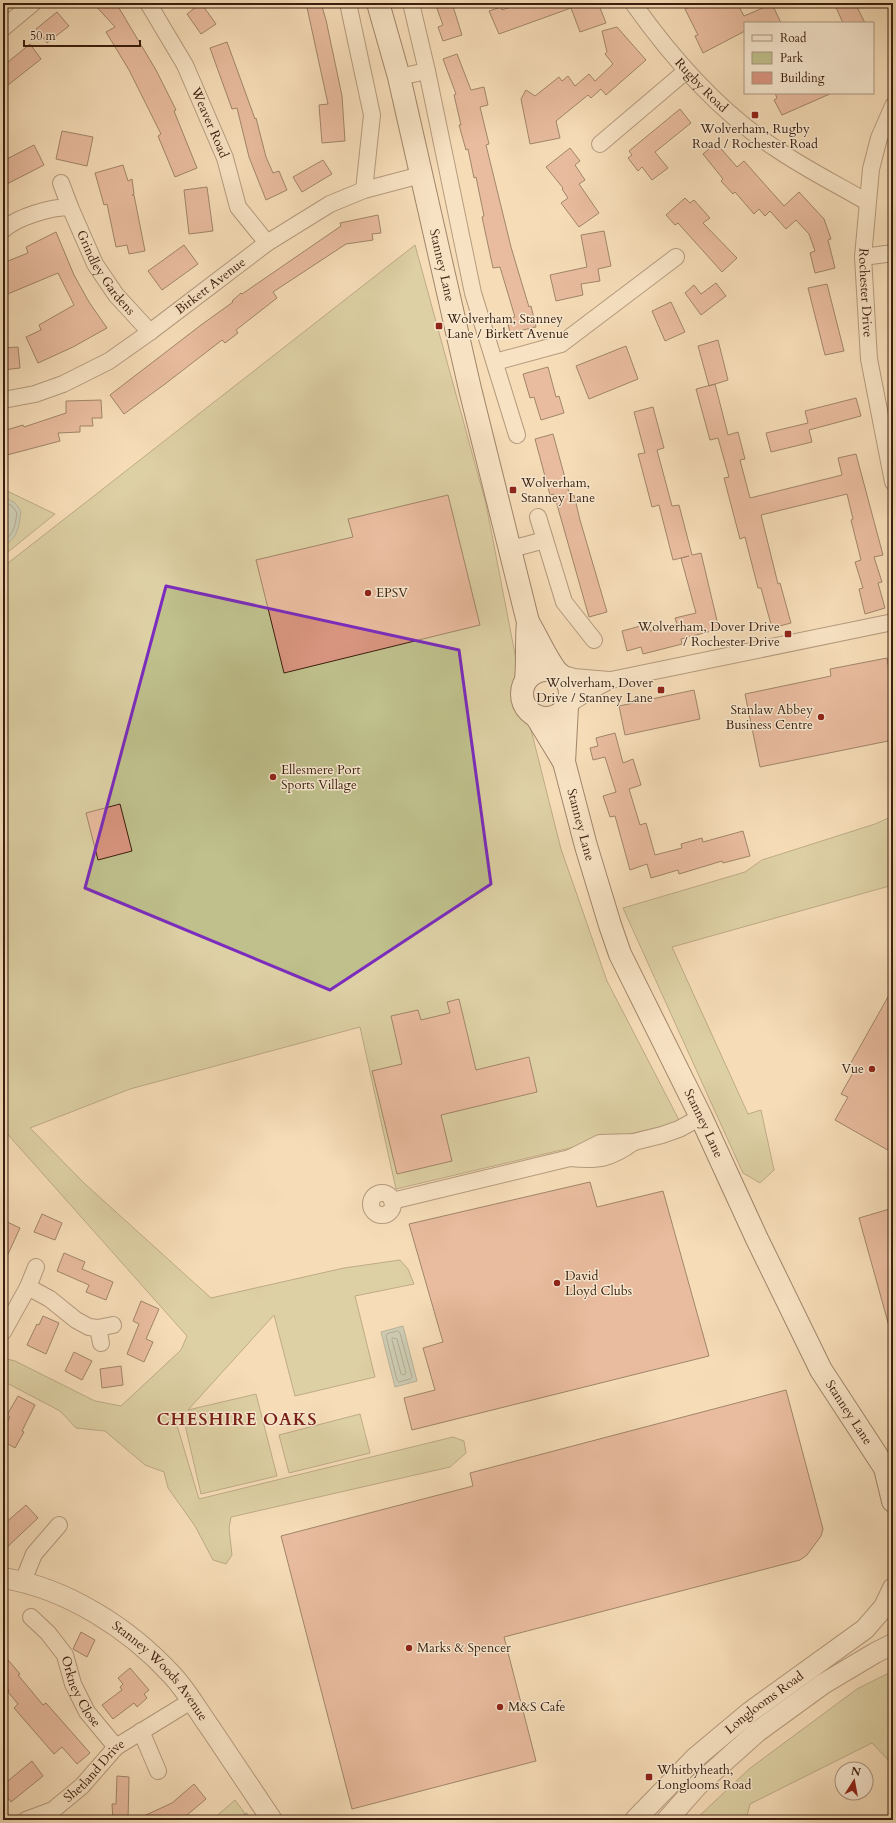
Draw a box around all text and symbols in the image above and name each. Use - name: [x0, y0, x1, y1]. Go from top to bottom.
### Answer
- scale bar: [24, 22, 140, 48]
- legend: [744, 22, 874, 94]
- text: 50 m: [30, 28, 57, 44]
- text: Road: [780, 30, 807, 46]
- text: Park: [780, 50, 804, 66]
- street label: Rugby Road: [670, 54, 732, 117]
- text: Building: [780, 70, 825, 86]
- street label: Weaver Road: [186, 84, 233, 161]
- marker: Wolverham, Rugby Road / Rochester Road: [750, 110, 760, 120]
- place label: Wolverham, Rugby Road / Rochester Road: [692, 120, 818, 153]
- street label: Grindley Gardens: [72, 227, 139, 319]
- street label: Stanney Lane: [425, 227, 459, 303]
- street label: Rochester Drive: [854, 247, 877, 338]
- street label: Birkett Avenue: [172, 253, 249, 319]
- place label: Wolverham, Stanney Lane / Birkett Avenue: [446, 310, 569, 343]
- marker: Wolverham, Stanney Lane / Birkett Avenue: [434, 321, 444, 331]
- place label: Wolverham, Stanney Lane: [520, 474, 595, 507]
- marker: Wolverham, Stanney Lane: [508, 485, 518, 495]
- place label: EPSV: [376, 584, 408, 602]
- marker: EPSV: [363, 588, 373, 598]
- place label: Wolverham, Dover Drive / Rochester Drive: [637, 618, 780, 651]
- marker: Wolverham, Dover Drive / Rochester Drive: [783, 629, 793, 639]
- place label: Wolverham, Dover Drive / Stanney Lane: [536, 674, 653, 707]
- marker: Wolverham, Dover Drive / Stanney Lane: [656, 685, 666, 695]
- place label: Stanlaw Abbey Business Centre: [726, 701, 813, 734]
- marker: Stanlaw Abbey Business Centre: [816, 712, 826, 722]
- place label: Ellesmere Port Sports Village: [281, 761, 361, 794]
- marker: Ellesmere Port Sports Village: [268, 772, 278, 782]
- street label: Stanney Lane: [562, 787, 599, 863]
- place label: Vue: [841, 1060, 864, 1078]
- marker: Vue: [867, 1064, 877, 1074]
- street label: Stanney Lane: [679, 1086, 728, 1161]
- place label: David Lloyd Clubs: [565, 1267, 632, 1300]
- marker: David Lloyd Clubs: [552, 1278, 562, 1288]
- street label: Stanney Lane: [821, 1377, 877, 1449]
- district label: CHESHIRE OAKS: [156, 1408, 318, 1431]
- street label: Stanney Woods Avenue: [108, 1617, 212, 1725]
- place label: Marks & Spencer: [417, 1639, 511, 1657]
- marker: Marks & Spencer: [404, 1643, 414, 1653]
- street label: Orkney Close: [57, 1654, 105, 1731]
- street label: Longlooms Road: [721, 1667, 807, 1738]
- place label: M&S Cafe: [508, 1698, 565, 1716]
- marker: M&S Cafe: [495, 1702, 505, 1712]
- street label: Shetland Drive: [60, 1735, 128, 1807]
- place label: Whitbyheath, Longlooms Road: [656, 1761, 751, 1794]
- north arrow: [834, 1761, 874, 1801]
- text: N: [850, 1763, 862, 1780]
- marker: Whitbyheath, Longlooms Road: [644, 1772, 654, 1782]

